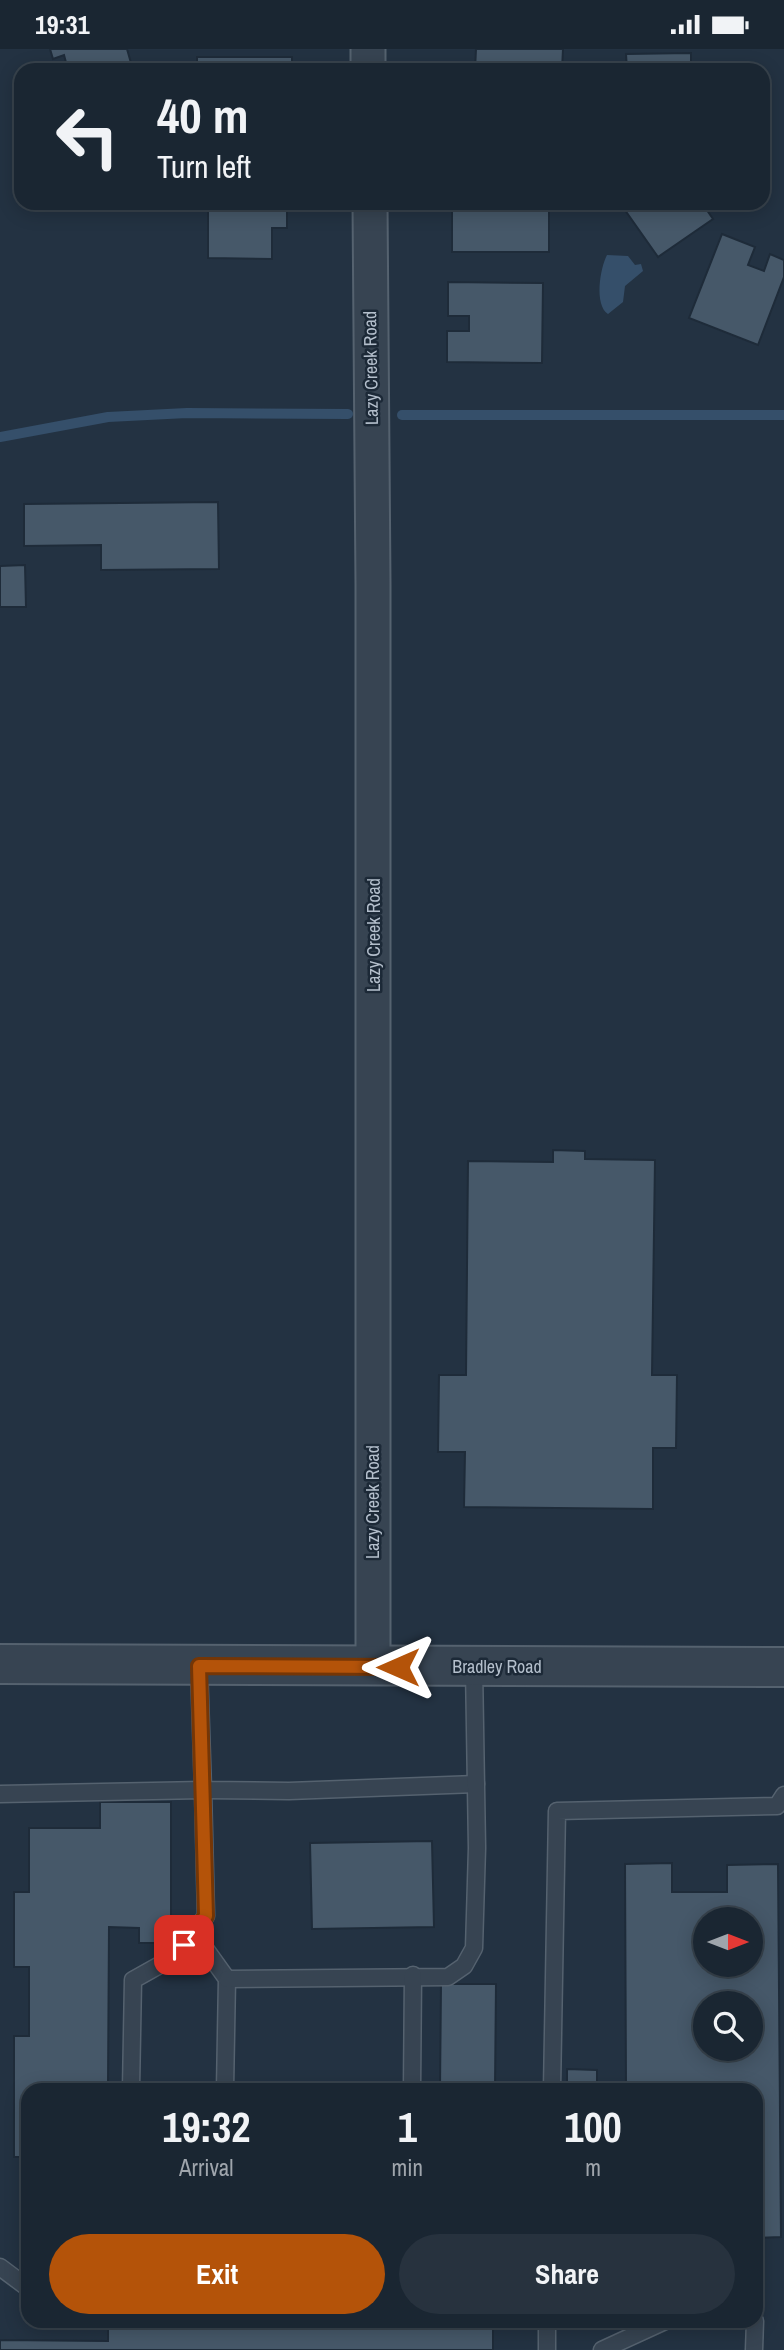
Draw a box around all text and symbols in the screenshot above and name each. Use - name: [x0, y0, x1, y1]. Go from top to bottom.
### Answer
- text: 19:31: [35, 7, 90, 42]
- text: 40 m: [157, 82, 249, 148]
- icon: left: [42, 91, 133, 182]
- text: Turn left: [157, 145, 251, 188]
- street label: Lazy Creek Road: [357, 311, 384, 425]
- street label: Lazy Creek Road: [361, 878, 386, 992]
- street label: Lazy Creek Road: [360, 1445, 385, 1559]
- position arrow: [361, 1630, 435, 1704]
- street label: Bradley Road: [452, 1654, 542, 1679]
- north arrow: [693, 1907, 763, 1977]
- map controls: [693, 1907, 763, 2061]
- pin: [154, 1915, 214, 1975]
- icon: arrive: [165, 1926, 203, 1964]
- button: search: [693, 1991, 763, 2061]
- text: 19:32: [162, 2099, 250, 2155]
- text: 1: [398, 2099, 417, 2155]
- text: 100: [564, 2099, 622, 2155]
- text: Arrival: [179, 2152, 234, 2183]
- text: min: [392, 2152, 423, 2183]
- text: m: [585, 2152, 601, 2183]
- button: Exit: [49, 2234, 385, 2314]
- button: Share: [399, 2234, 735, 2314]

